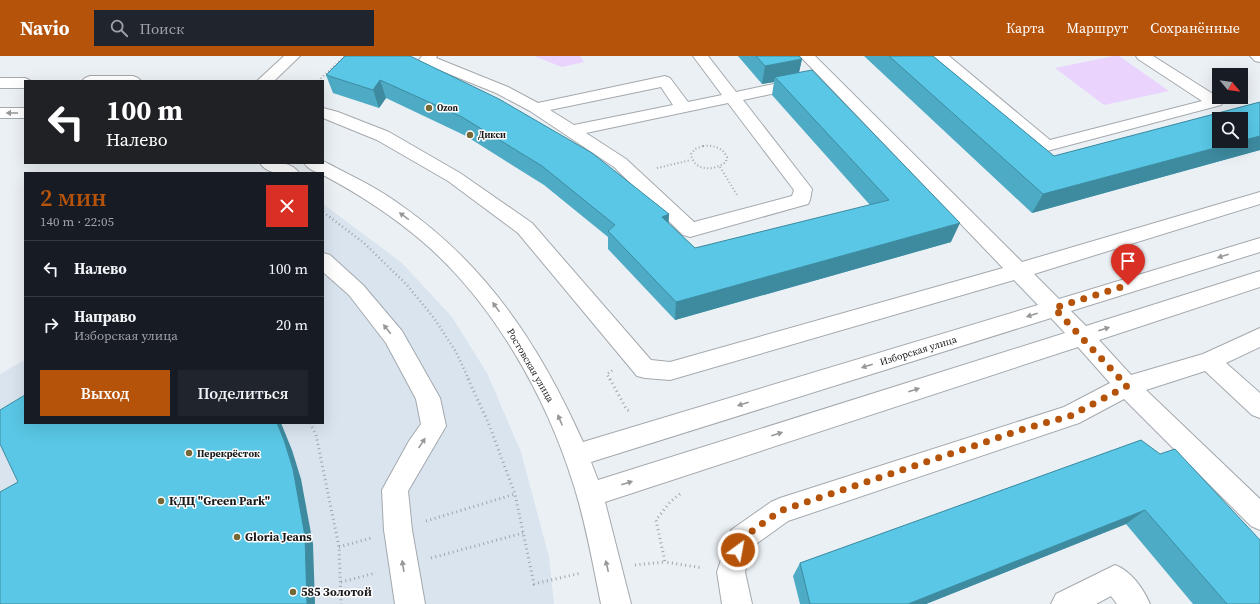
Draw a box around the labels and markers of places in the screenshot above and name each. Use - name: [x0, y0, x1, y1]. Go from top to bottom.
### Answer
- place label: Ozon: [437, 102, 459, 114]
- marker: Ozon: [424, 103, 434, 113]
- place label: Дикси: [478, 129, 506, 141]
- marker: Дикси: [465, 130, 475, 140]
- pin: [1111, 244, 1145, 285]
- place label: Перекрёсток: [197, 447, 260, 460]
- marker: Перекрёсток: [184, 448, 194, 458]
- place label: КДЦ "Green Park": [169, 493, 270, 509]
- marker: КДЦ "Green Park": [156, 496, 166, 506]
- place label: Gloria Jeans: [245, 529, 312, 545]
- marker: Gloria Jeans: [232, 532, 242, 542]
- place label: 585 Золотой: [301, 584, 372, 600]
- marker: 585 Золотой: [288, 587, 298, 597]

